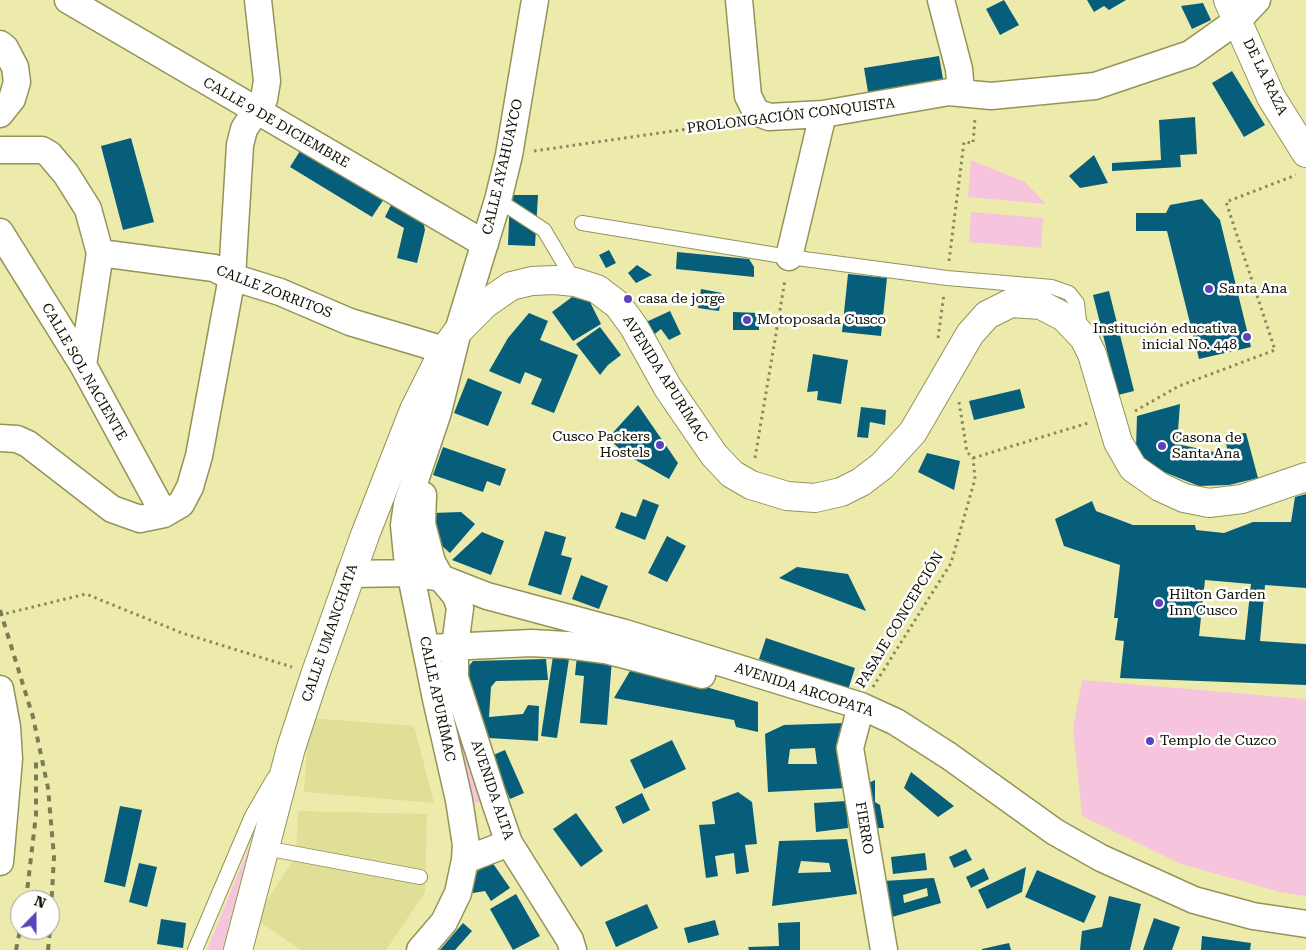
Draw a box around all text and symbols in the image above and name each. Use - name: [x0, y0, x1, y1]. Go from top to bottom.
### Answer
- street label: DE LA RAZA: [1239, 36, 1291, 118]
- street label: CALLE 9 DE DICIEMBRE: [200, 74, 352, 172]
- street label: PROLONGACIÓN CONQUISTA: [686, 95, 896, 137]
- street label: CALLE AYAHUAYCO: [479, 97, 527, 237]
- street label: CALLE ZORRITOS: [214, 262, 334, 322]
- place label: Santa Ana: [1219, 281, 1287, 297]
- marker: Santa Ana: [1203, 283, 1215, 295]
- place label: casa de jorge: [638, 291, 725, 307]
- marker: casa de jorge: [622, 293, 634, 305]
- street label: CALLE SOL NACIENTE: [38, 300, 130, 444]
- place label: Motoposada Cusco: [757, 312, 886, 328]
- street label: AVENIDA APURÍMAC: [619, 313, 711, 445]
- marker: Motoposada Cusco: [741, 314, 753, 326]
- place label: Institución educativa inicial No. 448: [1093, 321, 1237, 354]
- marker: Institución educativa inicial No. 448: [1241, 331, 1253, 343]
- place label: Cusco Packers Hostels: [552, 429, 650, 462]
- place label: Casona de Santa Ana: [1172, 430, 1242, 462]
- marker: Cusco Packers Hostels: [654, 439, 666, 451]
- marker: Casona de Santa Ana: [1156, 440, 1168, 452]
- street label: PASAJE CONCEPCIÓN: [853, 549, 947, 691]
- street label: CALLE UMANCHATA: [298, 562, 362, 704]
- place label: Hilton Garden Inn Cusco: [1169, 587, 1266, 620]
- marker: Hilton Garden Inn Cusco: [1153, 597, 1165, 609]
- street label: CALLE APURÍMAC: [416, 635, 458, 763]
- street label: AVENIDA ARCOPATA: [732, 660, 876, 720]
- place label: Templo de Cuzco: [1160, 733, 1277, 749]
- marker: Templo de Cuzco: [1144, 735, 1156, 747]
- street label: AVENIDA ALTA: [467, 738, 517, 842]
- street label: FIERRO: [852, 800, 876, 856]
- north arrow: [10, 890, 60, 940]
- text: N: [32, 893, 48, 911]

